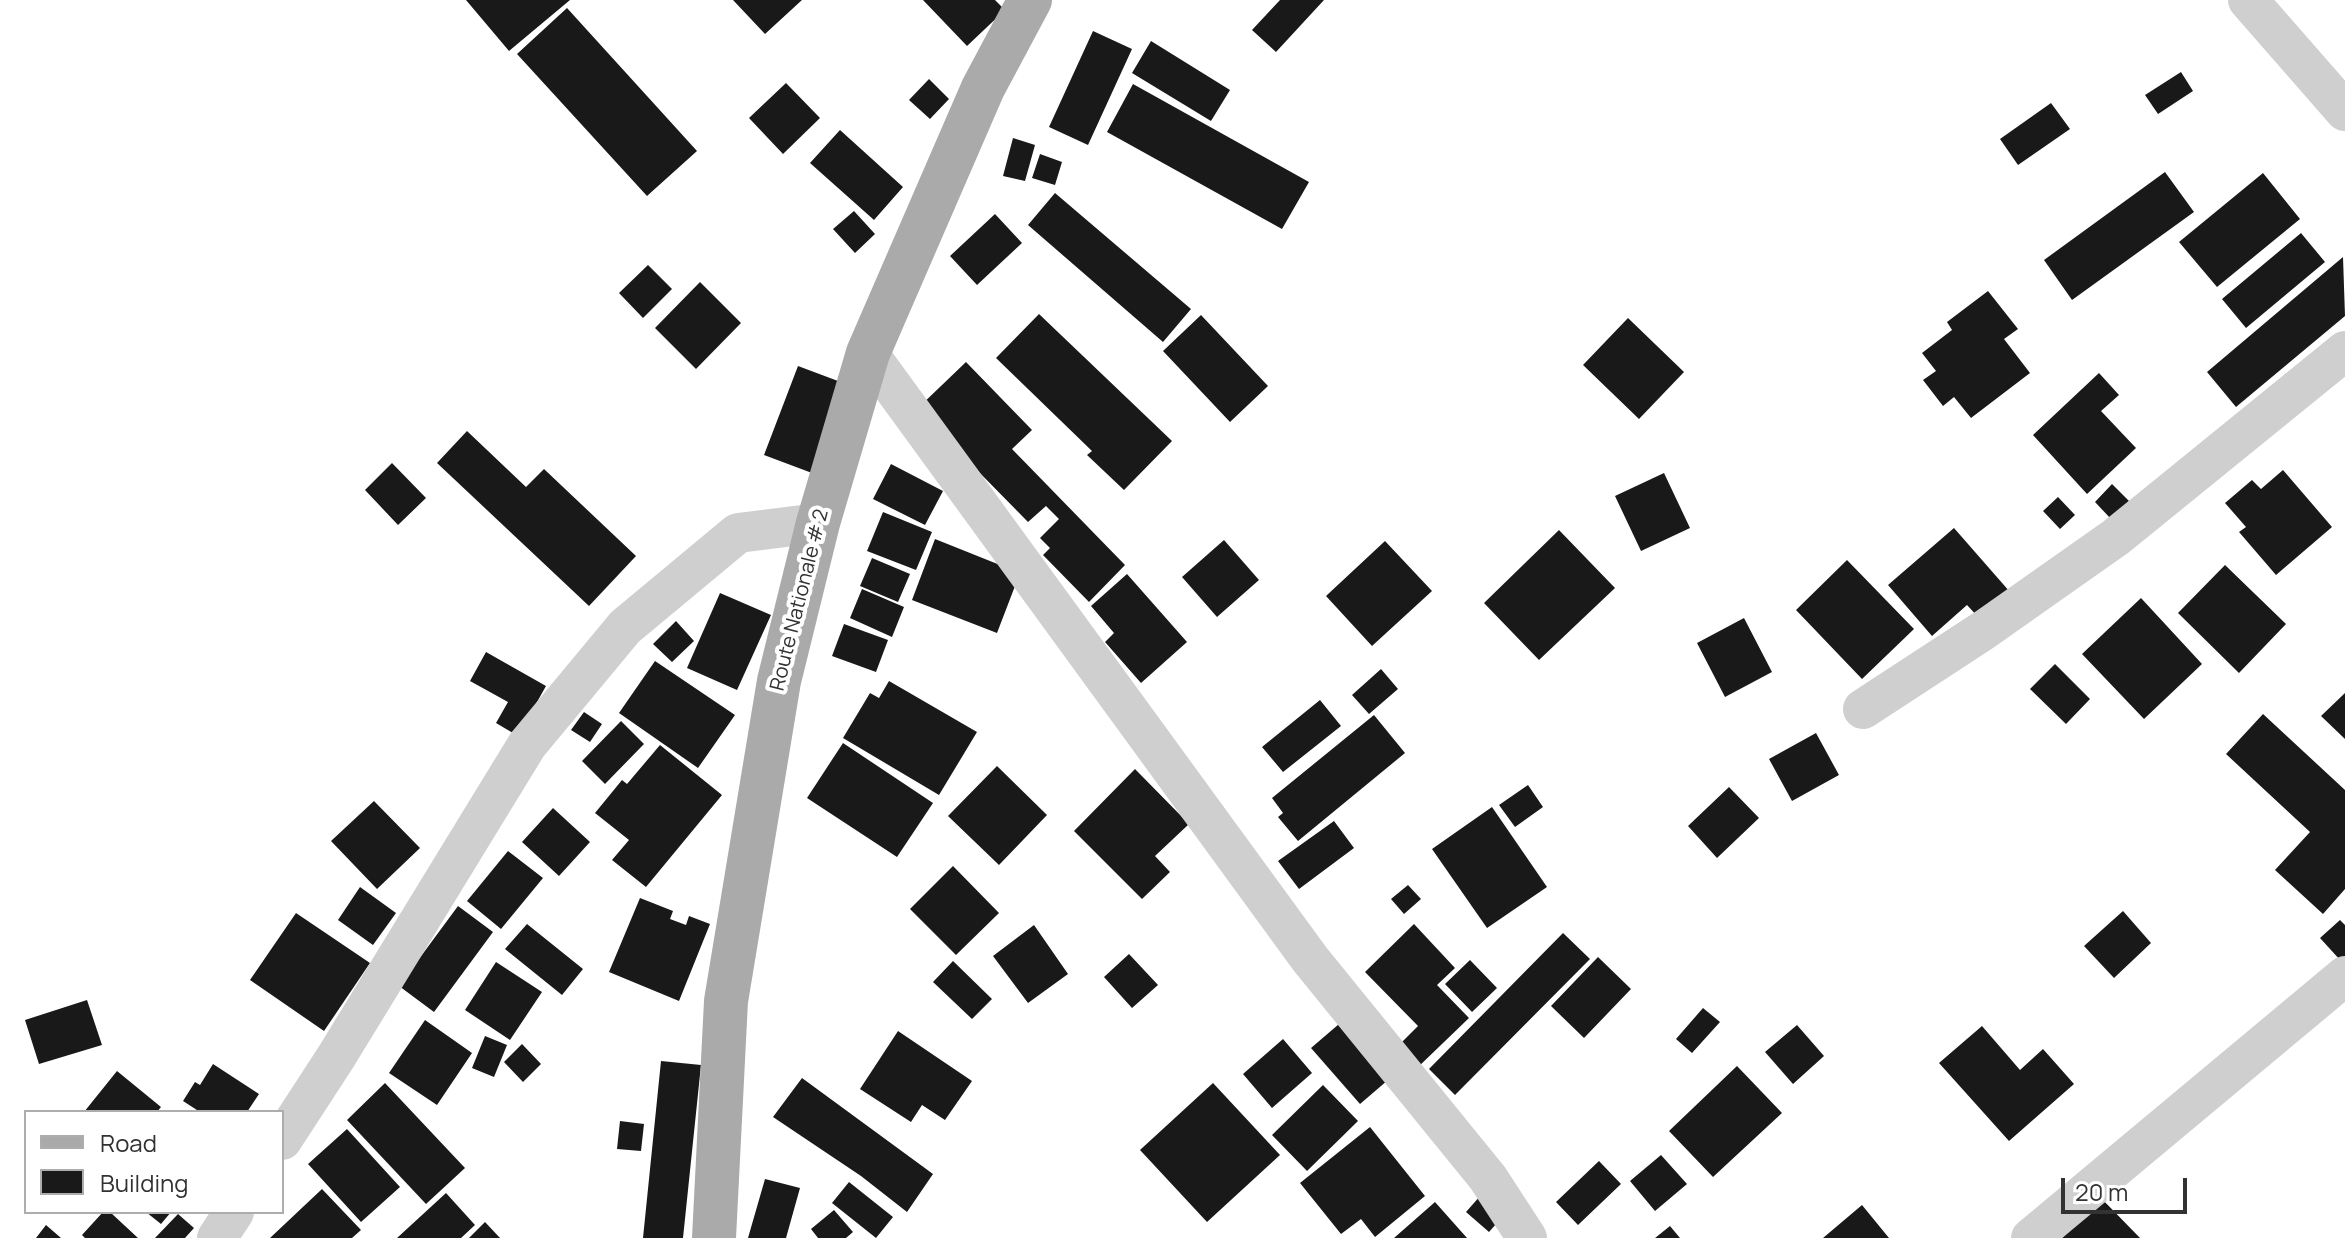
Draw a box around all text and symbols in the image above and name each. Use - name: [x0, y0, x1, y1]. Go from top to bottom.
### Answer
- street label: Route Nationale # 2: [766, 507, 834, 693]
- legend: [24, 1110, 284, 1214]
- text: Road: [100, 1126, 157, 1159]
- scale bar: [2065, 1162, 2191, 1212]
- text: Building: [100, 1166, 188, 1199]
- text: 20 m: [2075, 1175, 2128, 1208]

